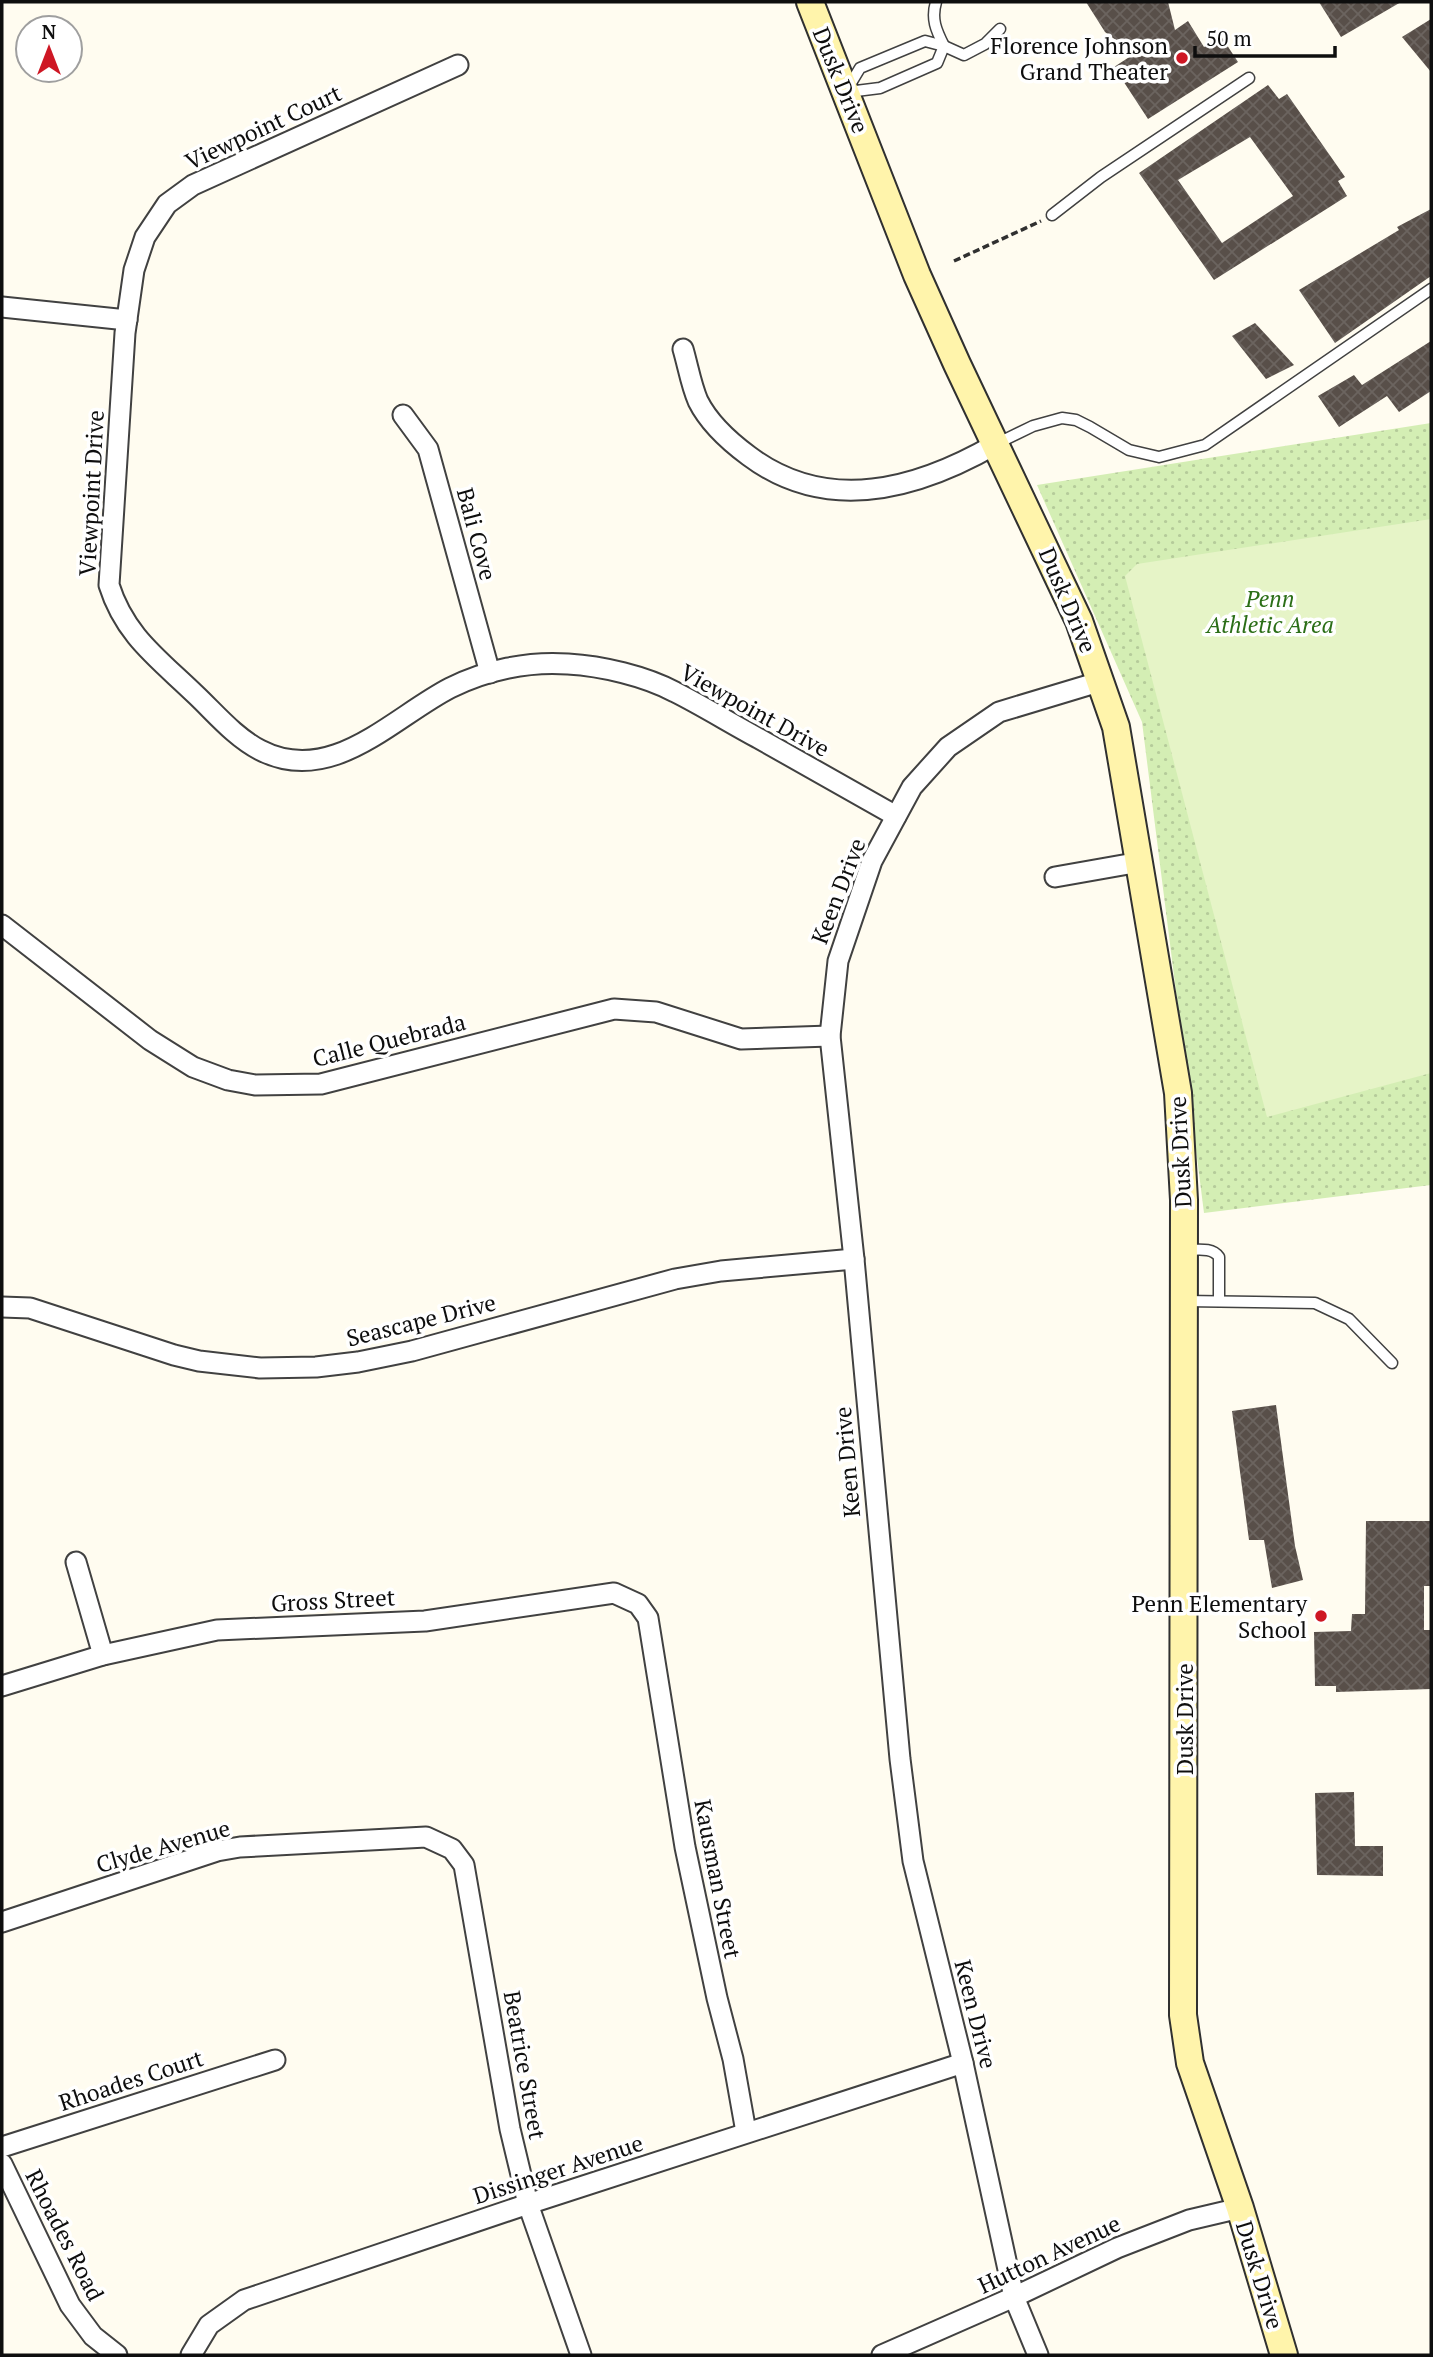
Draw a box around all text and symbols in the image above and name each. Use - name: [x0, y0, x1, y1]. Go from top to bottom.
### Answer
- north arrow: [14, 14, 84, 84]
- scale bar: [1195, 14, 1335, 58]
- text: N: [42, 19, 57, 44]
- street label: Dusk Drive: [806, 22, 876, 138]
- text: 50 m: [1206, 24, 1252, 52]
- place label: Florence Johnson Grand Theater: [990, 30, 1168, 87]
- marker: Florence Johnson Grand Theater: [1174, 50, 1190, 66]
- street label: Viewpoint Court: [180, 77, 347, 177]
- street label: Viewpoint Drive: [71, 409, 111, 577]
- street label: Bali Cove: [450, 484, 504, 584]
- street label: Dusk Drive: [1032, 543, 1104, 657]
- park label: Penn Athletic Area: [1204, 583, 1334, 640]
- street label: Viewpoint Drive: [675, 656, 835, 764]
- street label: Keen Drive: [804, 834, 872, 948]
- street label: Calle Quebrada: [309, 1006, 469, 1074]
- street label: Dusk Drive: [1162, 1095, 1198, 1209]
- street label: Seascape Drive: [343, 1286, 499, 1354]
- street label: Keen Drive: [827, 1405, 867, 1519]
- street label: Gross Street: [270, 1581, 396, 1619]
- place label: Penn Elementary School: [1132, 1588, 1307, 1645]
- marker: Penn Elementary School: [1313, 1608, 1329, 1624]
- street label: Dusk Drive: [1169, 1663, 1200, 1775]
- street label: Kausman Street: [687, 1797, 749, 1962]
- street label: Clyde Avenue: [92, 1812, 234, 1880]
- street label: Keen Drive: [948, 1956, 1004, 2072]
- street label: Beatrice Street: [497, 1988, 553, 2142]
- street label: Rhoades Court: [55, 2042, 208, 2118]
- street label: Dissinger Avenue: [469, 2127, 647, 2211]
- street label: Rhoades Road: [19, 2164, 112, 2306]
- street label: Hutton Avenue: [973, 2207, 1125, 2301]
- street label: Dusk Drive: [1229, 2217, 1291, 2333]

